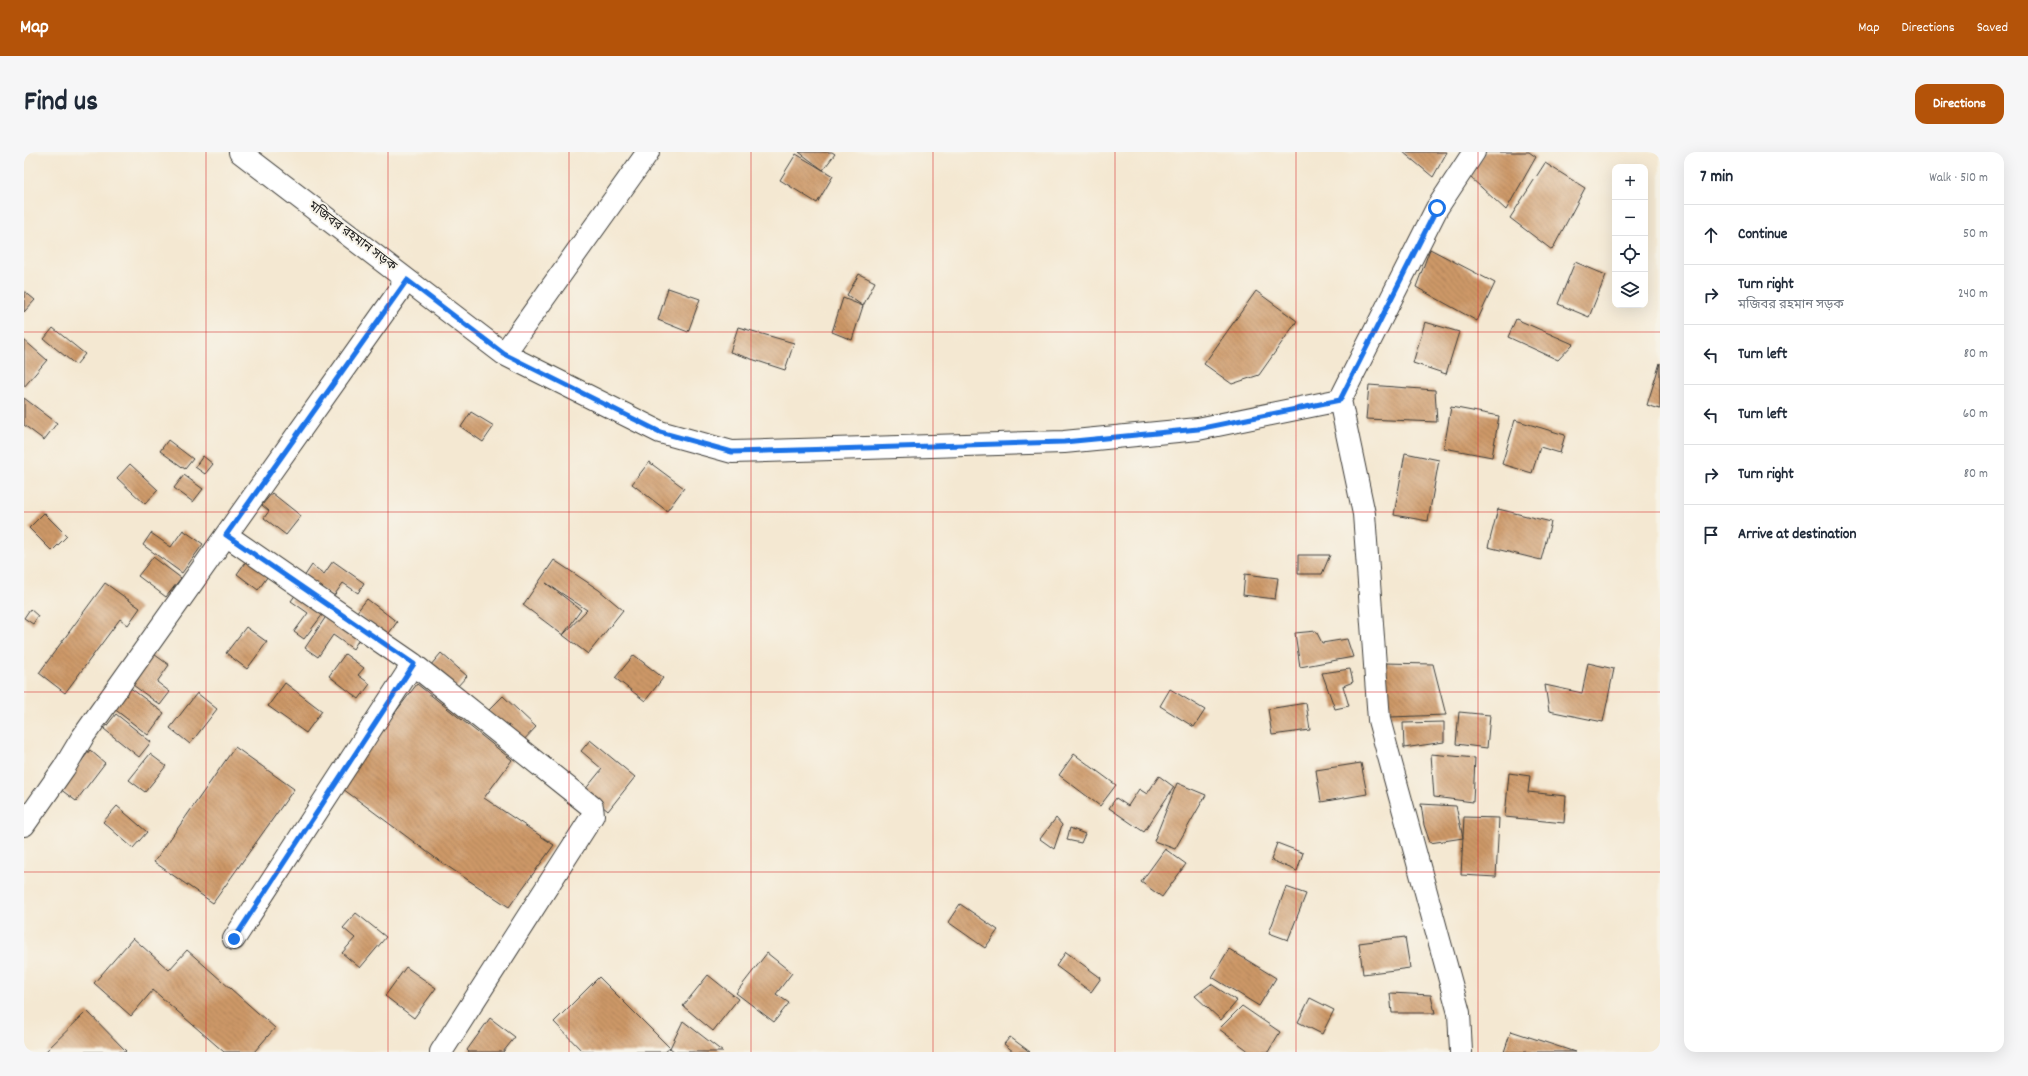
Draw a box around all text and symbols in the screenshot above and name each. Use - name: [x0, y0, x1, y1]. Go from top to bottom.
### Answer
- text: Map: [20, 15, 49, 42]
- text: Map: [1858, 18, 1880, 38]
- text: Directions: [1902, 18, 1955, 38]
- text: Saved: [1977, 18, 2008, 38]
- text: Find us: [24, 84, 98, 124]
- button: Directions: [1915, 84, 2004, 124]
- map controls: [1612, 164, 1648, 308]
- button: +: [1612, 164, 1648, 200]
- text: 7 min: [1700, 166, 1733, 190]
- text: Walk · 510 m: [1929, 169, 1988, 188]
- street label: মজিবর রহমান সড়ক: [303, 197, 400, 277]
- route start: [1428, 199, 1446, 217]
- button: −: [1612, 200, 1648, 236]
- icon: ahead: [1700, 224, 1722, 246]
- text: Continue: [1738, 224, 1787, 246]
- text: 50 m: [1963, 225, 1988, 244]
- button: locate: [1612, 236, 1648, 272]
- button: layers: [1612, 272, 1648, 308]
- text: Turn right: [1738, 274, 1794, 296]
- icon: right: [1700, 284, 1722, 306]
- text: 240 m: [1958, 285, 1988, 304]
- text: মজিবর রহমান সড়ক: [1738, 296, 1844, 315]
- icon: left: [1700, 344, 1722, 366]
- text: Turn left: [1738, 344, 1787, 366]
- text: 80 m: [1964, 345, 1988, 364]
- icon: left: [1700, 404, 1722, 426]
- text: Turn left: [1738, 404, 1787, 426]
- text: 60 m: [1963, 405, 1988, 424]
- icon: right: [1700, 464, 1722, 486]
- text: Turn right: [1738, 464, 1794, 486]
- text: 80 m: [1964, 465, 1988, 484]
- icon: arrive: [1700, 524, 1722, 546]
- text: Arrive at destination: [1738, 524, 1856, 546]
- route end: [225, 930, 243, 948]

